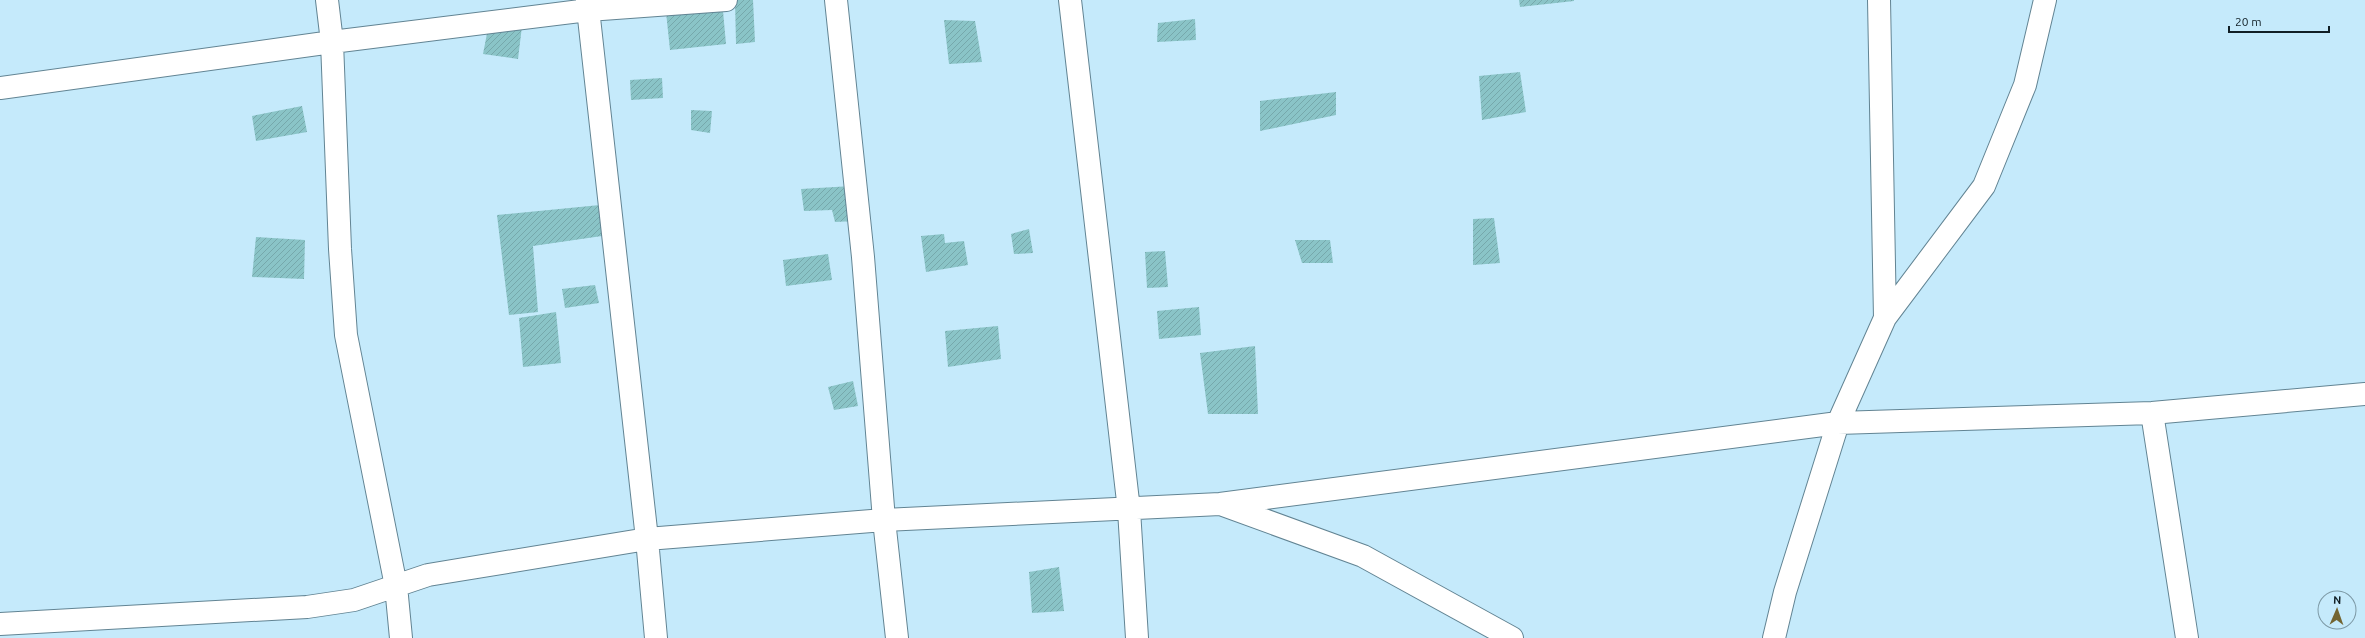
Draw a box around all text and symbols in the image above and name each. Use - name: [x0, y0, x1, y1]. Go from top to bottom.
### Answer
- scale bar: [2229, 8, 2329, 34]
- text: 20 m: [2235, 15, 2262, 28]
- north arrow: [2317, 590, 2357, 630]
- text: N: [2333, 594, 2342, 606]

